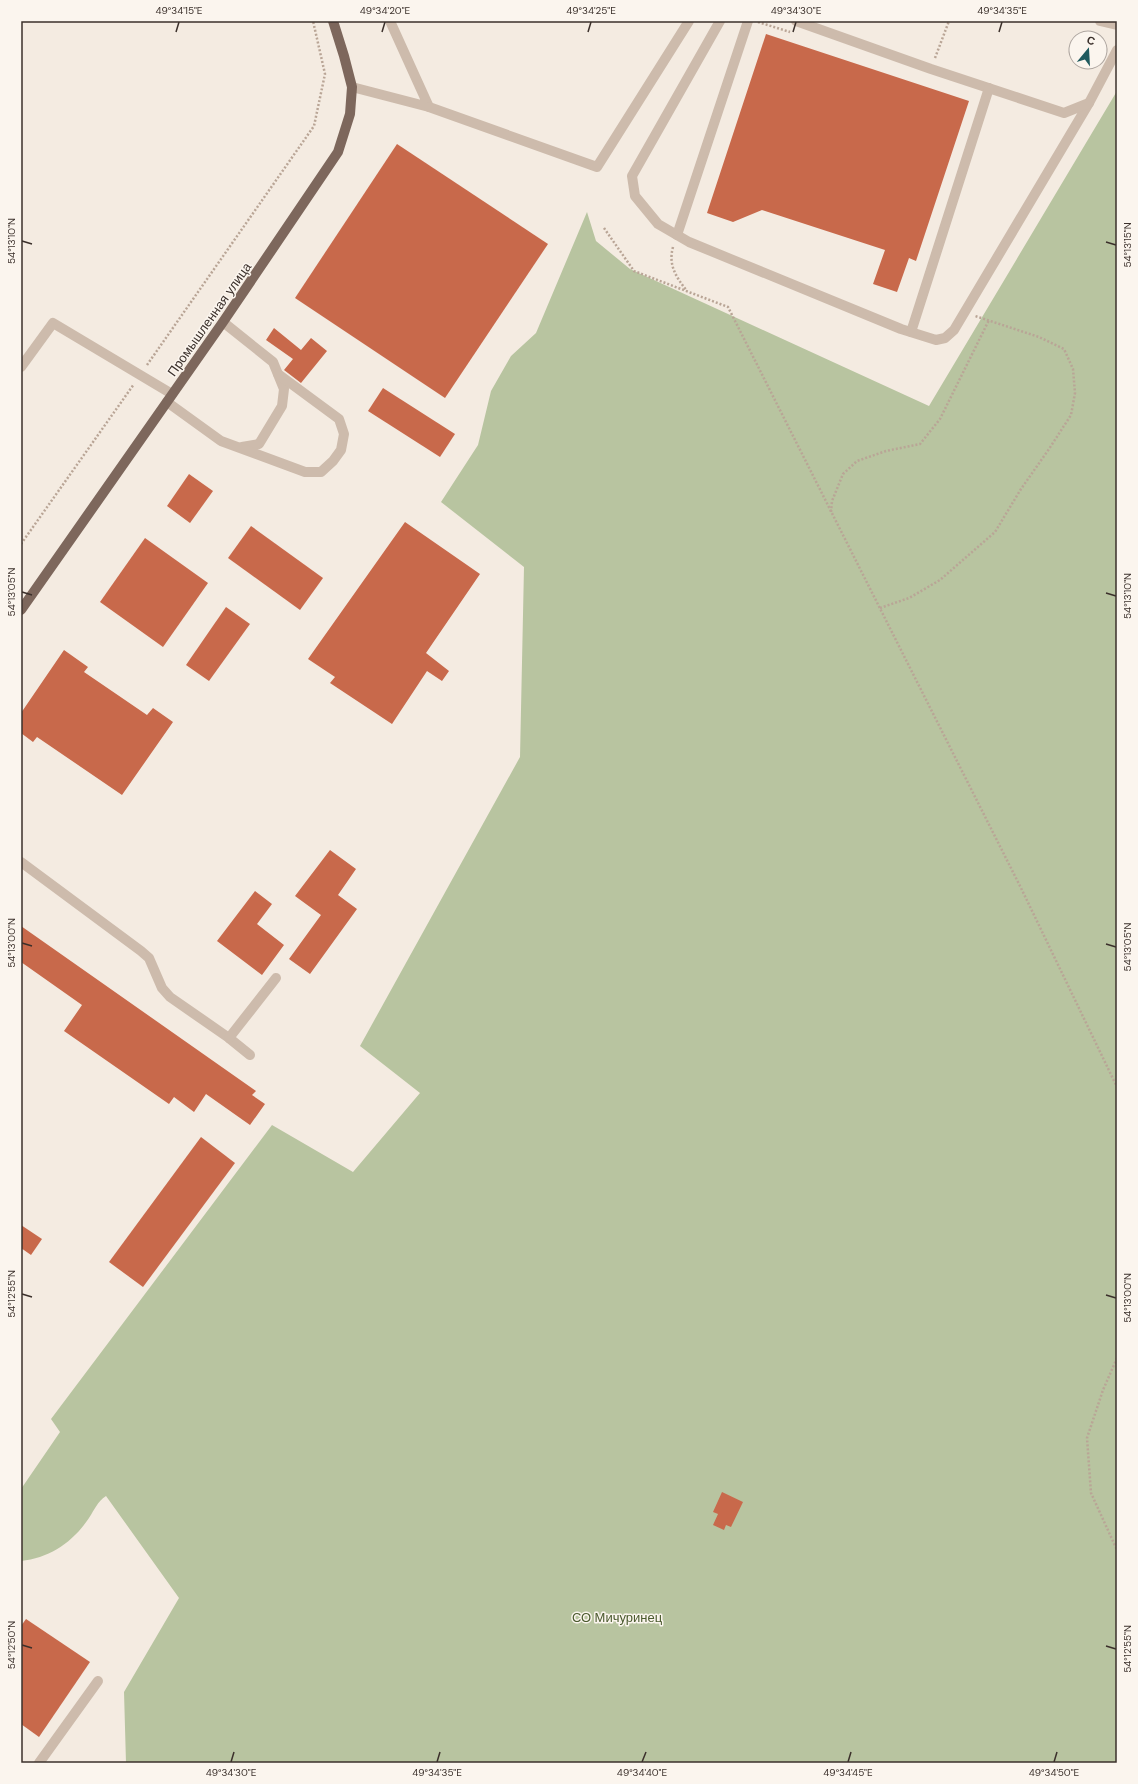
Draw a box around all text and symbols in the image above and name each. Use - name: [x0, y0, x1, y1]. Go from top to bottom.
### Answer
- text: 49°34'15"E: [156, 4, 203, 17]
- text: 49°34'20"E: [360, 4, 411, 17]
- text: 49°34'25"E: [566, 4, 616, 17]
- text: 49°34'30"E: [771, 4, 822, 17]
- text: 49°34'35"E: [977, 4, 1027, 17]
- north arrow: [1068, 30, 1108, 70]
- text: С: [1085, 33, 1097, 48]
- text: 54°13'10"N: [5, 218, 18, 264]
- text: 54°13'15"N: [1121, 222, 1134, 268]
- street label: Промышленная улица: [164, 258, 256, 380]
- text: 54°13'05"N: [5, 568, 18, 616]
- text: 54°13'10"N: [1121, 573, 1134, 619]
- text: 54°13'00"N: [5, 918, 18, 968]
- text: 54°13'05"N: [1121, 923, 1134, 971]
- text: 54°12'55"N: [5, 1270, 18, 1318]
- text: 54°13'00"N: [1121, 1273, 1134, 1323]
- park label: СО Мичуринец: [572, 1609, 663, 1626]
- text: 54°12'50"N: [5, 1621, 18, 1669]
- text: 54°12'55"N: [1121, 1625, 1134, 1673]
- text: 49°34'30"E: [206, 1766, 257, 1779]
- text: 49°34'35"E: [412, 1766, 462, 1779]
- text: 49°34'40"E: [617, 1766, 667, 1779]
- text: 49°34'45"E: [823, 1766, 873, 1779]
- text: 49°34'50"E: [1029, 1766, 1080, 1779]

